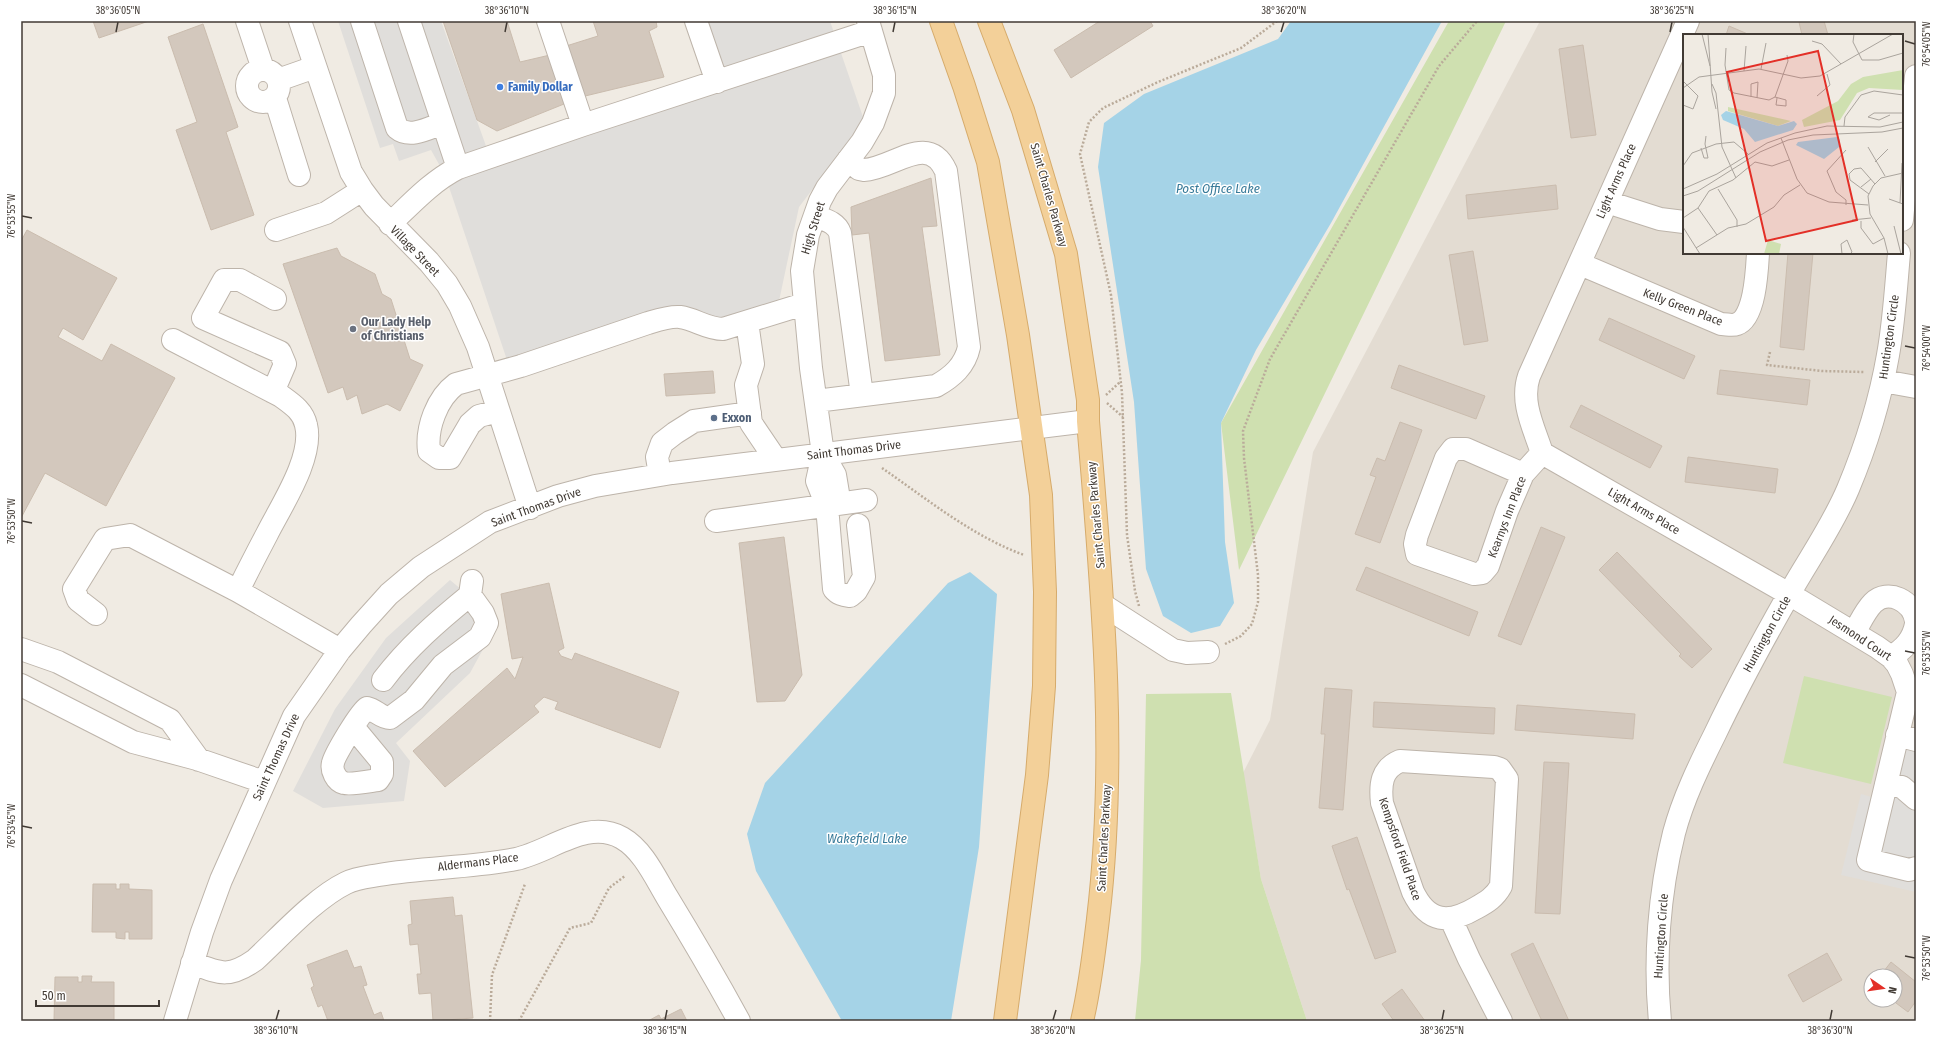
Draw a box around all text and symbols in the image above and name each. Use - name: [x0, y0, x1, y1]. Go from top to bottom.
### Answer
- text: 38°36'05"N: [96, 5, 140, 17]
- text: 38°36'10"N: [485, 5, 529, 17]
- text: 38°36'15"N: [873, 5, 917, 17]
- text: 38°36'20"N: [1262, 5, 1306, 17]
- text: 38°36'25"N: [1650, 5, 1694, 17]
- text: 76°54'05"W: [1921, 21, 1933, 67]
- inset map: [1683, 34, 1903, 254]
- place label: Family Dollar: [508, 80, 573, 94]
- marker: Family Dollar: [495, 82, 505, 92]
- street label: Saint Charles Parkway: [1027, 141, 1071, 249]
- street label: Light Arms Place: [1593, 141, 1639, 221]
- water label: Post Office Lake: [1176, 181, 1260, 196]
- text: 76°53'55"W: [6, 193, 18, 238]
- street label: High Street: [798, 200, 828, 256]
- street label: Village Street: [387, 223, 443, 279]
- street label: Kelly Green Place: [1641, 285, 1725, 329]
- street label: Huntington Circle: [1876, 294, 1902, 380]
- place label: Our Lady Help of Christians: [361, 315, 431, 343]
- marker: Our Lady Help of Christians: [348, 324, 358, 334]
- text: 76°54'00"W: [1921, 325, 1933, 371]
- place label: Exxon: [722, 411, 751, 425]
- marker: Exxon: [709, 413, 719, 423]
- street label: Saint Thomas Drive: [806, 437, 902, 463]
- street label: Saint Charles Parkway: [1084, 460, 1108, 569]
- street label: Kearnys Inn Place: [1485, 474, 1529, 560]
- street label: Saint Thomas Drive: [489, 484, 583, 530]
- street label: Light Arms Place: [1606, 485, 1683, 537]
- text: 76°53'50"W: [6, 498, 18, 544]
- street label: Huntington Circle: [1740, 593, 1794, 675]
- street label: Jesmond Court: [1826, 613, 1894, 664]
- text: 76°53'55"W: [1921, 630, 1933, 675]
- street label: Saint Thomas Drive: [250, 711, 302, 803]
- street label: Saint Charles Parkway: [1094, 783, 1114, 892]
- street label: Kempsford Field Place: [1376, 796, 1424, 902]
- text: 76°53'45"W: [6, 803, 18, 848]
- water label: Wakefield Lake: [827, 831, 907, 846]
- street label: Aldermans Place: [437, 850, 519, 874]
- street label: Huntington Circle: [1651, 893, 1671, 979]
- text: 76°53'50"W: [1921, 935, 1933, 981]
- north arrow: [1863, 968, 1903, 1008]
- scale bar: [36, 982, 159, 1008]
- text: N: [1885, 985, 1899, 995]
- text: 50 m: [42, 989, 66, 1003]
- text: 38°36'10"N: [254, 1025, 298, 1037]
- text: 38°36'15"N: [643, 1025, 687, 1037]
- text: 38°36'20"N: [1031, 1025, 1075, 1037]
- text: 38°36'25"N: [1420, 1025, 1464, 1037]
- text: 38°36'30"N: [1808, 1025, 1852, 1037]

